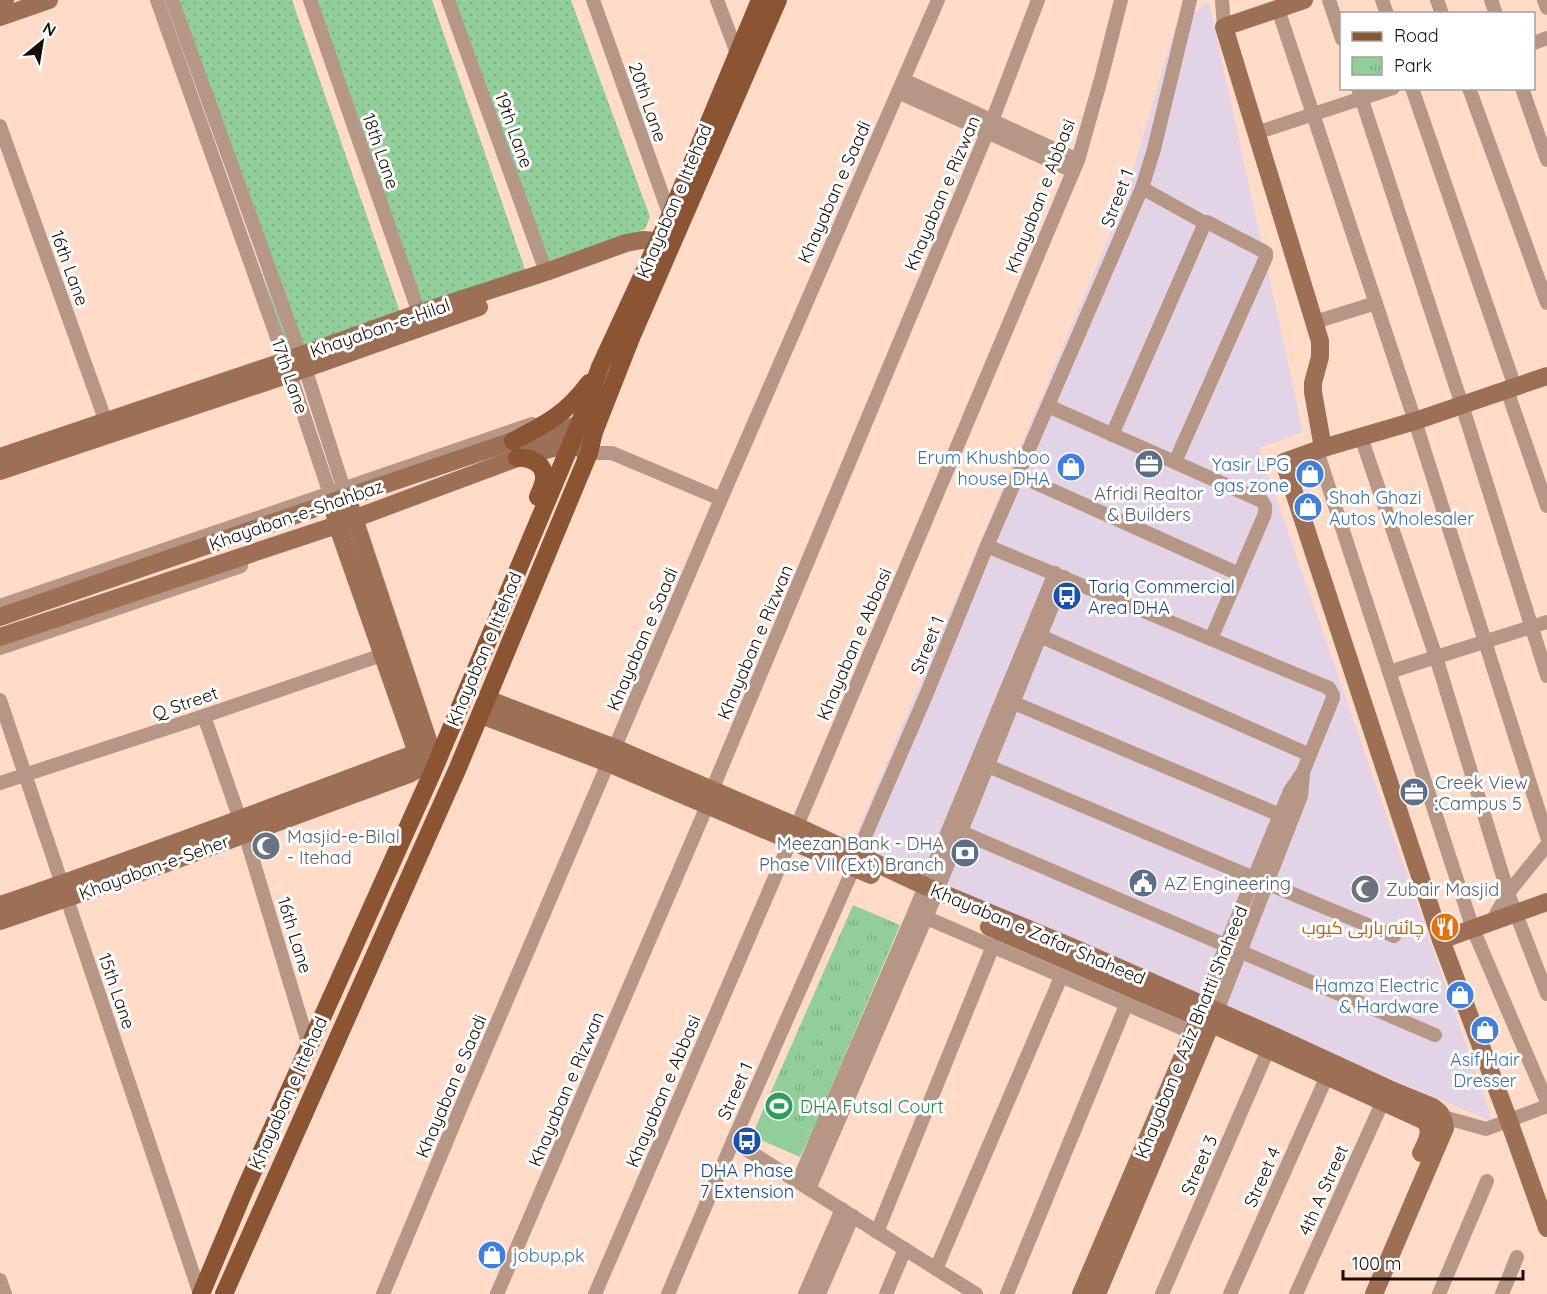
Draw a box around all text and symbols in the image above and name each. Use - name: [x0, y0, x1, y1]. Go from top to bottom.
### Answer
- north arrow: [12, 12, 72, 72]
- legend: [1340, 12, 1535, 90]
- text: N: [39, 17, 60, 41]
- text: Road: [1394, 24, 1439, 47]
- text: Park: [1394, 54, 1432, 77]
- street label: 20th Lane: [624, 59, 672, 145]
- street label: 19th Lane: [490, 89, 538, 171]
- street label: 18th Lane: [357, 110, 405, 192]
- street label: Khayaban e Rizwan: [899, 112, 985, 274]
- street label: Khayaban e Abbasi: [1000, 116, 1080, 276]
- street label: Khayaban e Saadi: [792, 117, 876, 267]
- street label: Khayaban e Ittehad: [631, 120, 717, 282]
- street label: Street 1: [1095, 166, 1139, 230]
- street label: 16th Lane: [46, 227, 94, 309]
- street label: Khayaban-e-Hilal: [307, 293, 453, 363]
- street label: 17th Lane: [266, 335, 314, 417]
- place label: Erum Khushboo house DHA: [917, 446, 1050, 490]
- office icon: Afridi Realtor & Builders: [1133, 448, 1165, 480]
- shop icon: Erum Khushboo house DHA: [1055, 451, 1087, 483]
- place label: Yasir LPG gas zone: [1212, 453, 1289, 497]
- shop icon: Yasir LPG gas zone: [1294, 458, 1326, 490]
- street label: Khayaban-e-Shahbaz: [206, 474, 386, 556]
- place label: Afridi Realtor & Builders: [1094, 482, 1204, 526]
- place label: Shah Ghazi Autos Wholesaler: [1329, 486, 1474, 530]
- shop icon: Shah Ghazi Autos Wholesaler: [1292, 491, 1324, 523]
- street label: Khayaban e Rizwan: [712, 561, 798, 723]
- street label: Khayaban e Saadi: [601, 564, 683, 714]
- street label: Khayaban e Abbasi: [812, 564, 896, 724]
- street label: Khayaban e Ittehad: [441, 568, 527, 730]
- place label: Tariq Commercial Area DHA: [1088, 575, 1235, 619]
- bus stop icon: Tariq Commercial Area DHA: [1051, 580, 1083, 612]
- street label: Street 1: [905, 613, 949, 677]
- street label: Q Street: [149, 681, 221, 725]
- place label: Creek View :Campus 5: [1435, 771, 1528, 815]
- office icon: Creek View :Campus 5: [1398, 776, 1430, 808]
- place label: Masjid-e-Bilal - Itehad: [287, 825, 400, 869]
- street label: Khayaban-e-Seher: [76, 829, 232, 905]
- mosque icon: Masjid-e-Bilal - Itehad: [250, 830, 282, 862]
- place label: Meezan Bank - DHA Phase VII (Ext) Branch: [759, 832, 944, 876]
- bank icon: Meezan Bank - DHA Phase VII (Ext) Branch: [949, 837, 981, 869]
- public building icon: AZ Engineering: [1127, 867, 1159, 899]
- place label: AZ Engineering: [1164, 872, 1291, 895]
- mosque icon: Zubair Masjid: [1349, 873, 1381, 905]
- street label: Khayaban e Zafar Shaheed: [927, 878, 1149, 990]
- place label: Zubair Masjid: [1386, 878, 1499, 901]
- street label: 16th Lane: [273, 894, 317, 976]
- street label: Khayaban e Aziz Bhatti Shaheed: [1130, 902, 1252, 1162]
- restaurant icon: چائنہ باربی کیوب: [1429, 911, 1461, 943]
- place label: چائنہ باربی کیوب: [1302, 916, 1424, 940]
- street label: 15th Lane: [93, 950, 141, 1032]
- place label: Hamza Electric & Hardware: [1314, 974, 1439, 1018]
- shop icon: Hamza Electric & Hardware: [1444, 979, 1476, 1011]
- street label: Khayaban e Rizwan: [523, 1008, 609, 1170]
- street label: Khayaban e Saadi: [410, 1011, 492, 1161]
- street label: Khayaban e Abbasi: [621, 1011, 705, 1171]
- street label: Khayaban e Ittehad: [244, 1013, 332, 1173]
- shop icon: Asif Hair Dresser: [1469, 1014, 1501, 1046]
- place label: Asif Hair Dresser: [1450, 1048, 1520, 1092]
- street label: Street 1: [712, 1059, 758, 1123]
- sports icon: DHA Futsal Court: [763, 1090, 795, 1122]
- place label: DHA Futsal Court: [800, 1095, 944, 1118]
- bus stop icon: DHA Phase 7 Extension: [731, 1125, 763, 1157]
- street label: Street 3: [1176, 1131, 1222, 1199]
- street label: 4th A Street: [1293, 1141, 1353, 1239]
- street label: Street 4: [1239, 1143, 1285, 1211]
- place label: DHA Phase 7 Extension: [700, 1159, 794, 1203]
- shop icon: jobup.pk: [476, 1239, 508, 1271]
- scale bar: [1343, 1243, 1523, 1281]
- place label: jobup.pk: [512, 1244, 585, 1267]
- text: 100 m: [1352, 1252, 1401, 1275]

